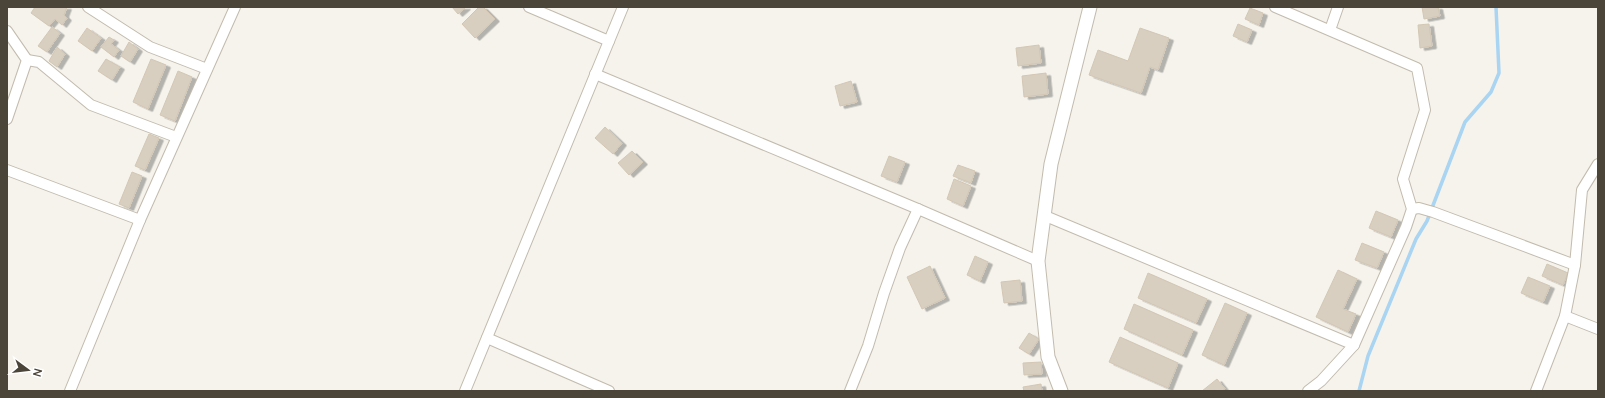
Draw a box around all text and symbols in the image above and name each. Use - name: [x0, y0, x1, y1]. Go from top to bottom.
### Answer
- north arrow: [8, 350, 48, 390]
- text: N: [30, 367, 46, 379]

